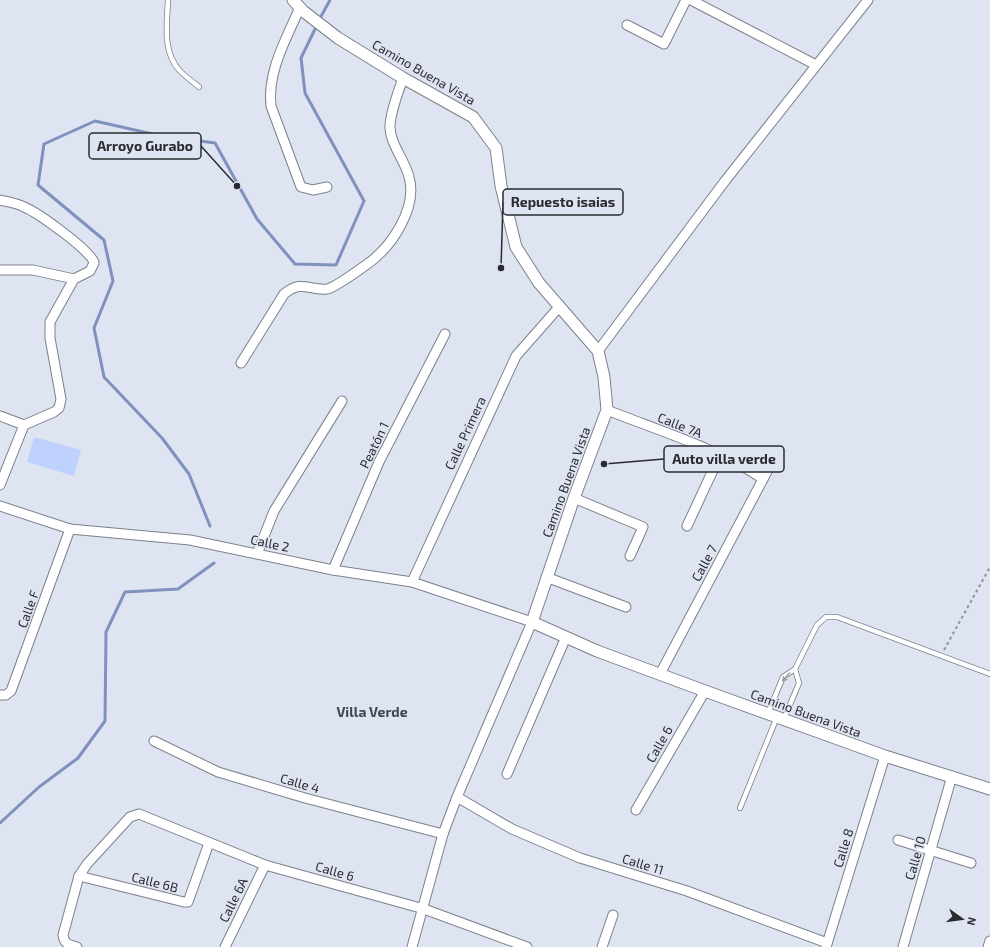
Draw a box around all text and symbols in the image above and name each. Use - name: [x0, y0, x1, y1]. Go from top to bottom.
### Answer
- street label: Camino Buena Vista: [370, 36, 478, 108]
- callout: Arroyo Gurabo: [89, 133, 201, 159]
- text: Arroyo Gurabo: [97, 137, 193, 154]
- callout: Repuesto isaias: [503, 189, 623, 215]
- text: Repuesto isaias: [511, 193, 615, 210]
- street label: Calle Primera: [441, 394, 489, 472]
- street label: Calle 7A: [655, 409, 705, 441]
- street label: Peatón 1: [356, 419, 392, 471]
- street label: Camino Buena Vista: [539, 424, 593, 540]
- callout: Auto villa verde: [664, 446, 784, 472]
- text: Auto villa verde: [672, 450, 776, 467]
- street label: Calle 2: [249, 531, 291, 555]
- street label: Calle 7: [688, 542, 720, 584]
- street label: Calle F: [14, 588, 42, 630]
- one-way arrow: [781, 672, 790, 682]
- street label: Camino Buena Vista: [748, 686, 864, 740]
- district label: Villa Verde: [336, 703, 408, 720]
- street label: Calle 6: [642, 723, 676, 765]
- street label: Calle 4: [278, 770, 322, 796]
- street label: Calle 8: [829, 827, 857, 869]
- street label: Calle 10: [901, 834, 929, 882]
- street label: Calle 11: [620, 850, 666, 878]
- street label: Calle 6: [314, 858, 356, 884]
- street label: Calle 6B: [130, 868, 180, 896]
- street label: Calle 6A: [215, 875, 251, 925]
- north arrow: [942, 899, 982, 939]
- text: N: [965, 916, 979, 927]

